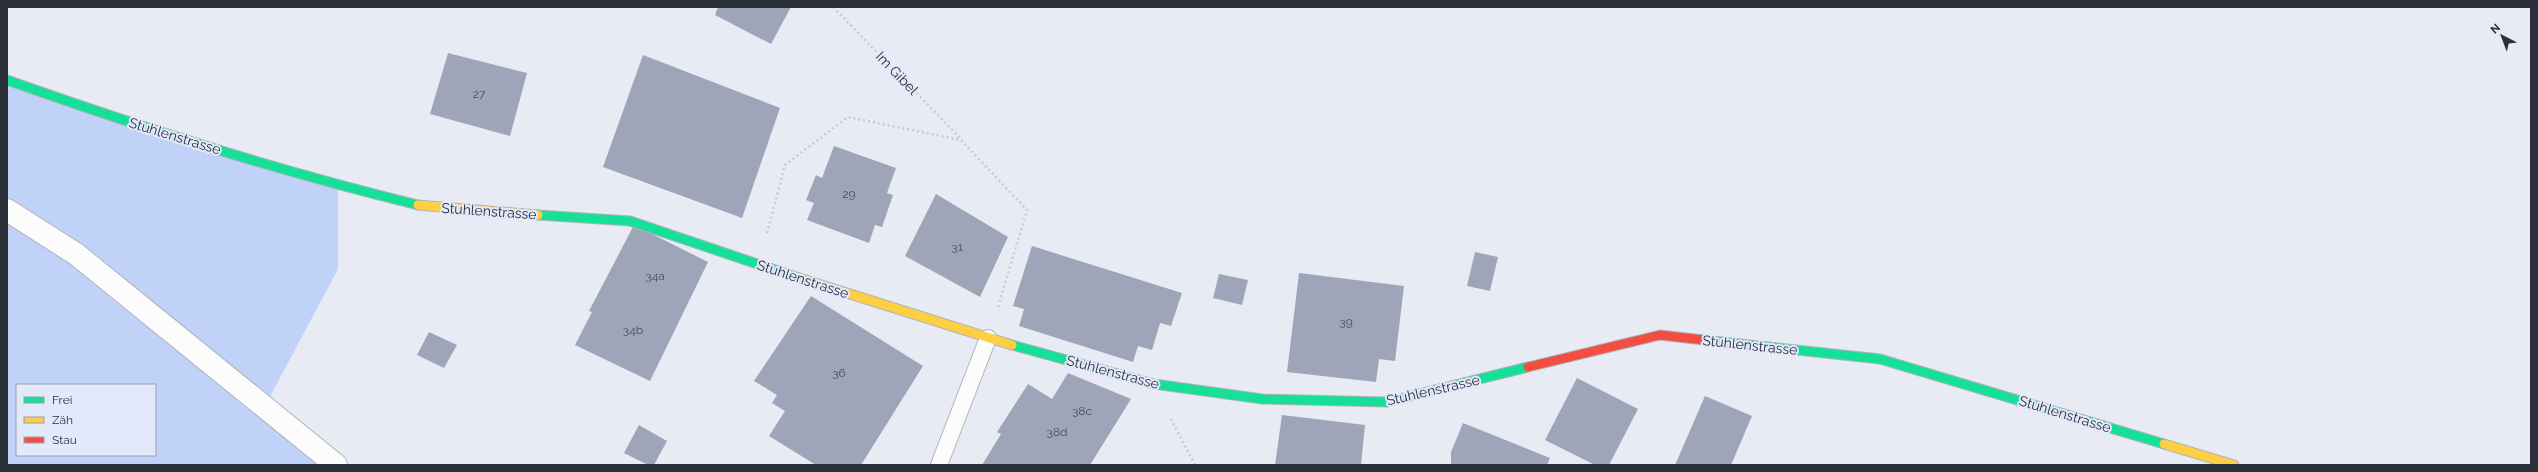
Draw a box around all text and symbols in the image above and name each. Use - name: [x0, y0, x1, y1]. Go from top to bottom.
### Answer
- north arrow: [2482, 16, 2522, 56]
- text: N: [2488, 21, 2503, 37]
- street label: Im Gibel: [873, 48, 922, 98]
- house number: 27: [473, 87, 486, 101]
- street label: Stuhlenstrasse: [127, 114, 223, 158]
- house number: 29: [842, 187, 856, 201]
- street label: Stuhlenstrasse: [441, 200, 537, 222]
- house number: 31: [951, 240, 963, 254]
- street label: Stuhlenstrasse: [755, 257, 851, 301]
- house number: 34a: [645, 269, 665, 283]
- house number: 39: [1339, 315, 1353, 329]
- house number: 34b: [623, 323, 643, 337]
- street label: Stuhlenstrasse: [1702, 332, 1798, 358]
- street label: Stuhlenstrasse: [1065, 352, 1161, 392]
- house number: 36: [832, 366, 846, 380]
- street label: Stuhlenstrasse: [1385, 371, 1481, 409]
- legend: [16, 384, 156, 456]
- street label: Stuhlenstrasse: [2017, 392, 2113, 436]
- text: Frei: [52, 393, 72, 407]
- house number: 38c: [1072, 404, 1092, 418]
- text: Zäh: [52, 413, 73, 427]
- house number: 38d: [1047, 425, 1068, 439]
- text: Stau: [52, 433, 77, 447]

